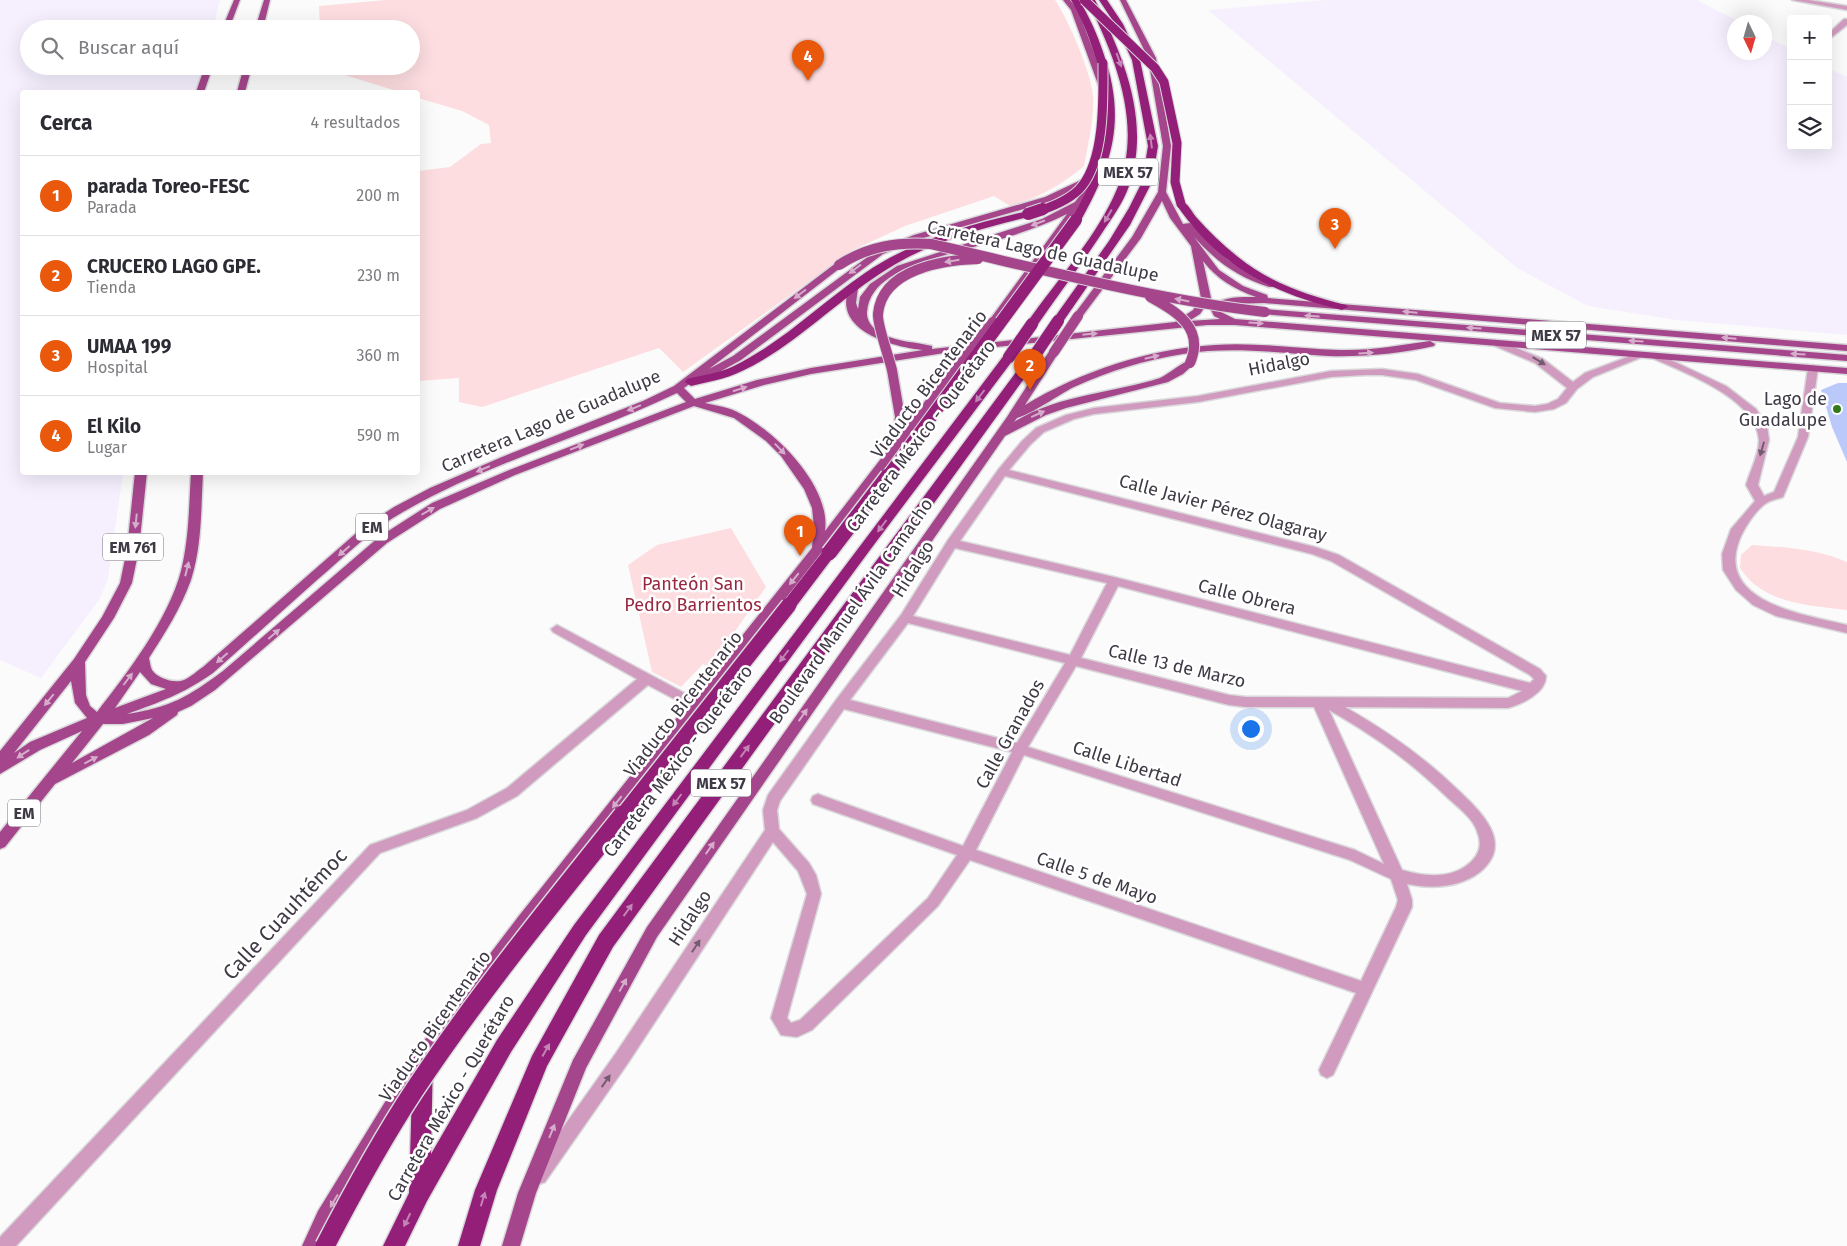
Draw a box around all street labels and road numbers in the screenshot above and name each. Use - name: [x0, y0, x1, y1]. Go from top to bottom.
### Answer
- road number: MEX 57: [1098, 158, 1158, 186]
- street label: Carretera Lago de Guadalupe: [925, 216, 1161, 286]
- street label: Viaducto Bicentenario: [866, 306, 992, 462]
- road number: MEX 57: [1526, 322, 1586, 348]
- street label: Carretera México - Querétaro: [842, 336, 1000, 536]
- street label: Hidalgo: [1246, 347, 1312, 381]
- street label: Carretera Lago de Guadalupe: [438, 365, 664, 477]
- street label: Calle Javier Pérez Olagaray: [1117, 470, 1329, 546]
- street label: Boulevard Manuel Ávila Camacho: [764, 493, 938, 728]
- road number: EM: [356, 514, 388, 540]
- road number: EM 761: [103, 534, 163, 560]
- street label: Hidalgo: [887, 537, 939, 601]
- street label: Calle Obrera: [1196, 574, 1298, 620]
- street label: Viaducto Bicentenario: [619, 626, 747, 782]
- street label: Calle 13 de Marzo: [1106, 640, 1248, 692]
- street label: Carretera México - Querétaro: [599, 661, 757, 861]
- street label: Calle Granados: [971, 675, 1049, 793]
- street label: Calle Libertad: [1070, 736, 1184, 792]
- road number: MEX 57: [691, 770, 751, 796]
- road number: EM: [8, 800, 40, 826]
- street label: Calle Cuauhtémoc: [217, 843, 353, 985]
- street label: Calle 5 de Mayo: [1034, 847, 1160, 909]
- street label: Hidalgo: [664, 886, 716, 950]
- street label: Viaducto Bicentenario: [374, 946, 496, 1106]
- street label: Carretera México - Querétaro: [383, 991, 519, 1205]

